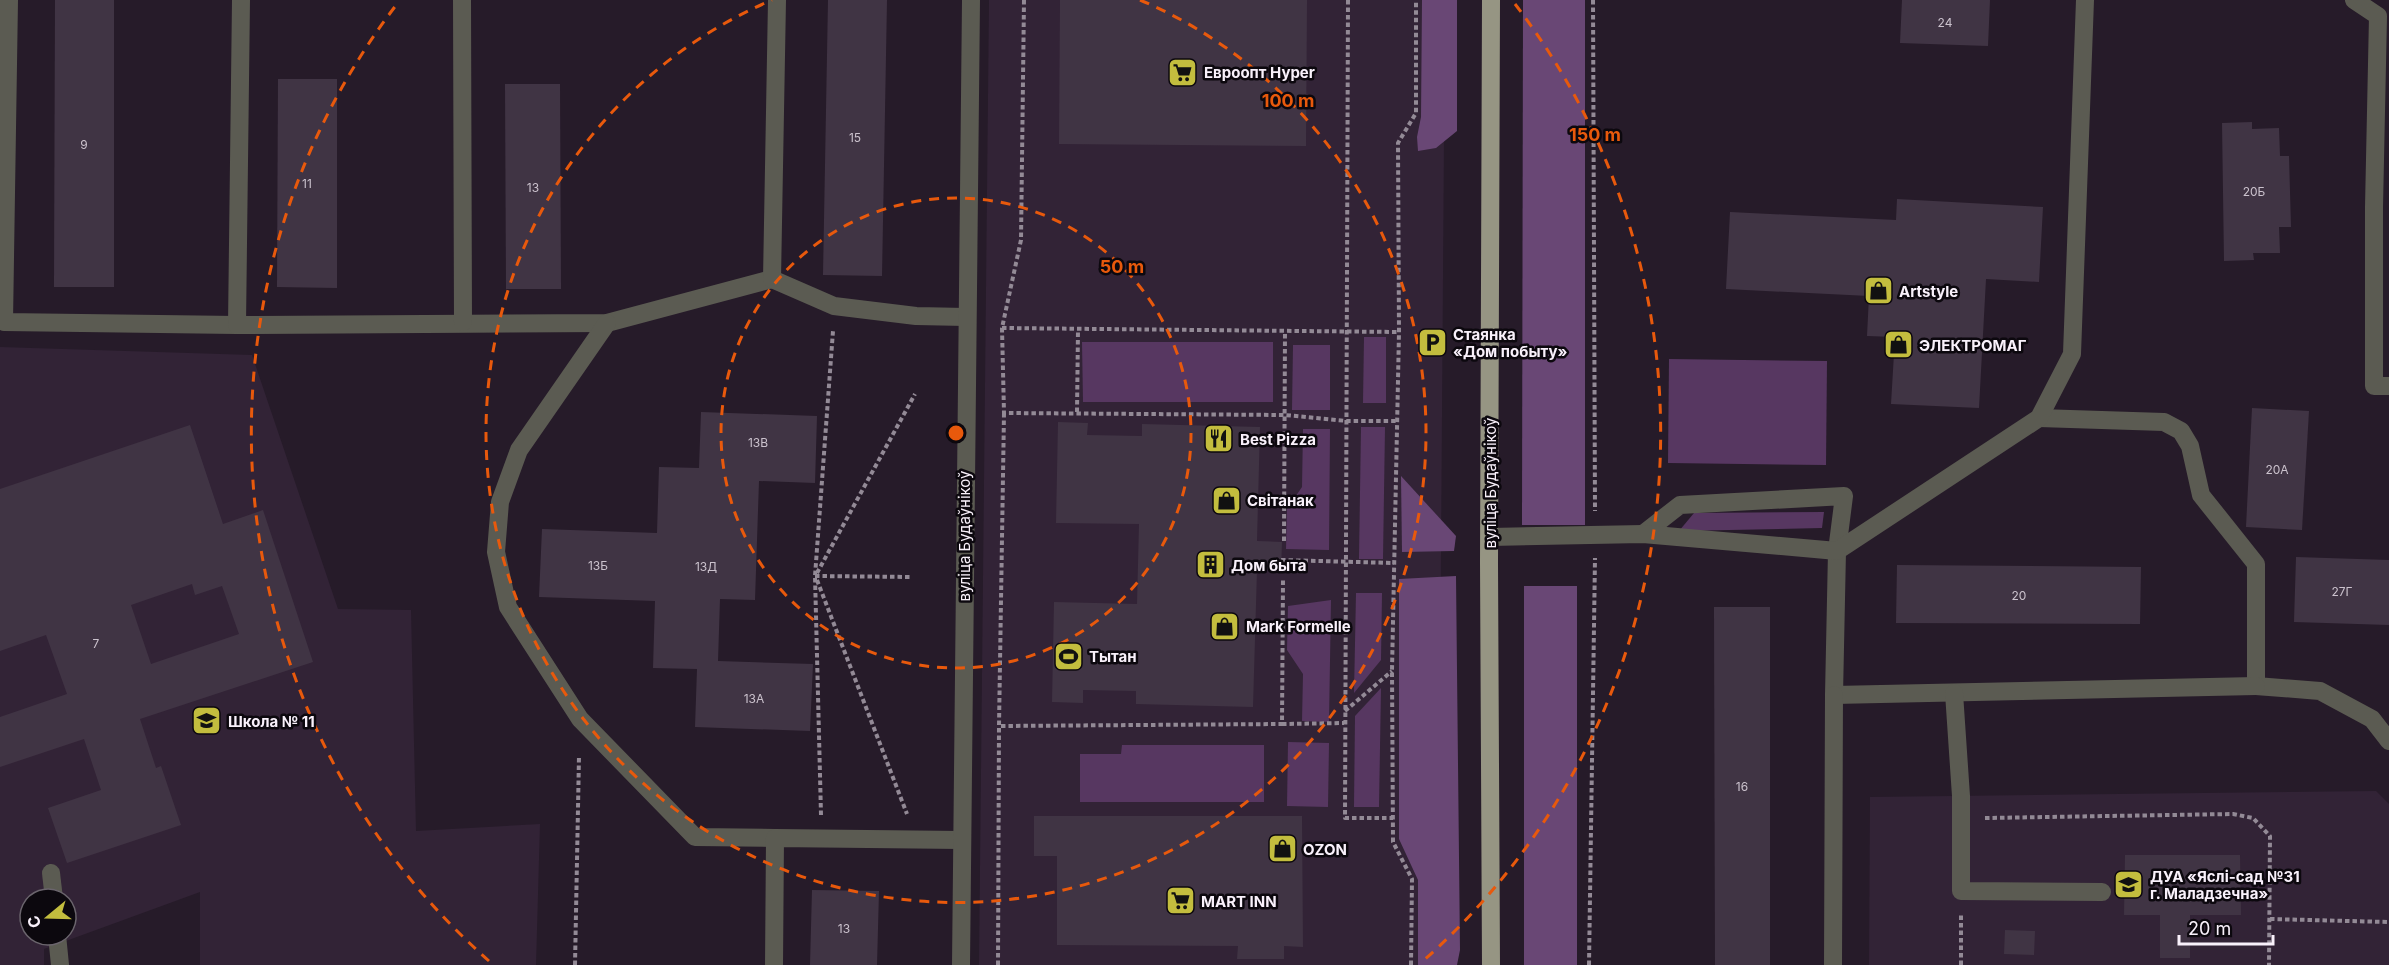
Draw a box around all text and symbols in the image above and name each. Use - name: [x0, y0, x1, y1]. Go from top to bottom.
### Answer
- house number: 24: [1938, 15, 1953, 30]
- supermarket icon: Евроопт Hyper: [1167, 56, 1199, 88]
- place label: Евроопт Hyper: [1204, 63, 1315, 82]
- text: 100 m: [1262, 90, 1314, 111]
- text: 150 m: [1569, 124, 1621, 145]
- house number: 15: [849, 130, 861, 145]
- house number: 9: [80, 137, 88, 152]
- house number: 11: [302, 176, 312, 191]
- house number: 13: [527, 180, 539, 195]
- house number: 20Б: [2243, 184, 2266, 199]
- text: 50 m: [1100, 256, 1144, 277]
- shop icon: Artstyle: [1862, 275, 1894, 307]
- place label: Artstyle: [1899, 282, 1958, 301]
- place label: Стаянка «Дом побыту»: [1453, 325, 1567, 361]
- parking icon: Стаянка «Дом побыту»: [1416, 327, 1448, 359]
- shop icon: ЭЛЕКТРОМАГ: [1882, 329, 1914, 361]
- place label: ЭЛЕКТРОМАГ: [1919, 336, 2027, 355]
- street label: вуліца Будаўнікоў: [1481, 417, 1500, 549]
- centre of rings: [946, 423, 966, 443]
- restaurant icon: Best Pizza: [1203, 423, 1235, 455]
- place label: Best Pizza: [1240, 430, 1316, 449]
- house number: 13В: [748, 435, 768, 450]
- house number: 20А: [2265, 462, 2289, 477]
- street label: вуліца Будаўнікоў: [955, 470, 974, 602]
- shop icon: Світанак: [1210, 484, 1242, 516]
- place label: Світанак: [1247, 491, 1314, 510]
- building icon: Дом быта: [1194, 549, 1226, 581]
- place label: Дом быта: [1231, 556, 1306, 575]
- house number: 13Б: [588, 558, 608, 573]
- house number: 13Д: [695, 559, 717, 574]
- house number: 27Г: [2331, 584, 2353, 599]
- house number: 20: [2012, 588, 2026, 603]
- shop icon: Mark Formelle: [1209, 610, 1241, 642]
- place label: Mark Formelle: [1246, 617, 1351, 636]
- house number: 7: [93, 636, 100, 651]
- sports icon: Тытан: [1052, 640, 1084, 672]
- place label: Тытан: [1089, 647, 1137, 666]
- house number: 13А: [744, 691, 764, 706]
- school or university icon: Школа № 11: [191, 705, 223, 737]
- place label: Школа № 11: [228, 712, 315, 731]
- house number: 16: [1736, 779, 1748, 794]
- shop icon: OZON: [1266, 833, 1298, 865]
- place label: OZON: [1303, 840, 1347, 859]
- place label: ДУА «Яслі-сад №31 г. Маладзечна»: [2150, 867, 2300, 903]
- school or university icon: ДУА «Яслі-сад №31 г. Маладзечна»: [2113, 869, 2145, 901]
- supermarket icon: MART INN: [1164, 885, 1196, 917]
- north arrow: [18, 887, 78, 947]
- place label: MART INN: [1201, 892, 1277, 911]
- scale bar: [2179, 908, 2274, 946]
- text: С: [22, 913, 45, 931]
- text: 20 m: [2188, 918, 2231, 939]
- house number: 13: [838, 921, 850, 936]

